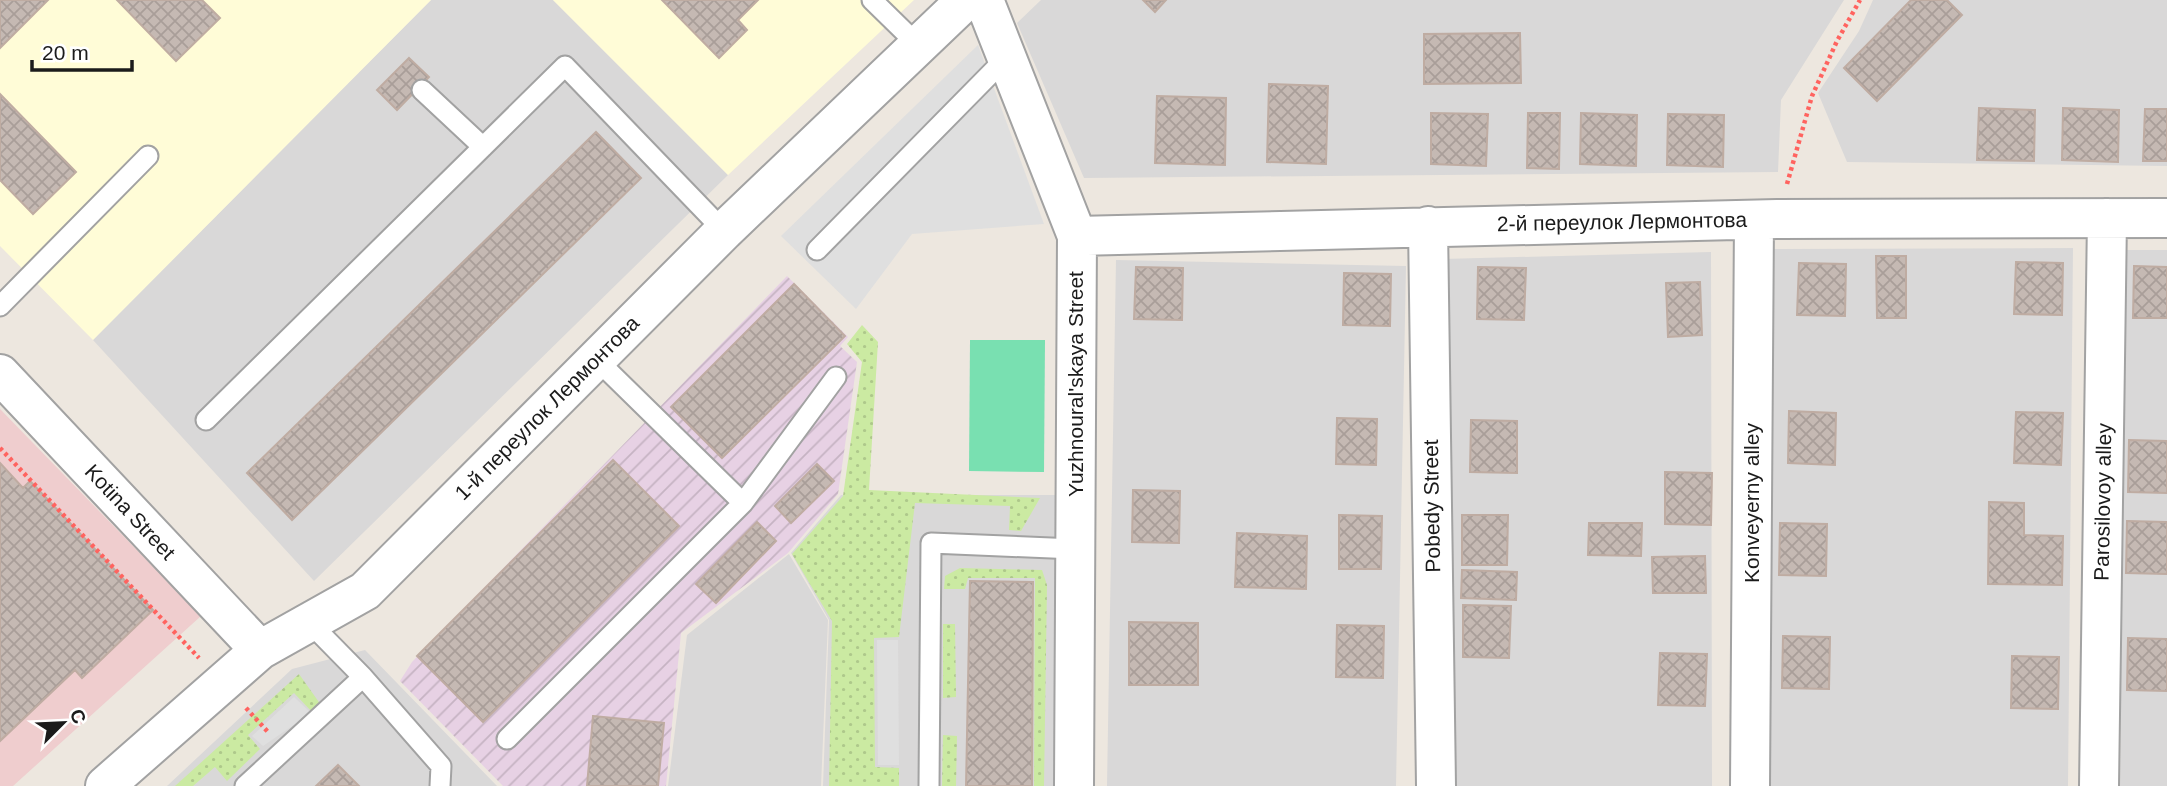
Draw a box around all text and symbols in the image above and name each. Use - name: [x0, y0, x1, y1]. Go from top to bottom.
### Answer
- scale bar: [32, 28, 131, 72]
- text: 20 m: [42, 41, 89, 64]
- street label: 2-й переулок Лермонтова: [1497, 208, 1748, 235]
- street label: Yuzhnoural'skaya Street: [1064, 271, 1087, 497]
- street label: 1-й переулок Лермонтова: [450, 311, 643, 504]
- street label: Konveyerny alley: [1740, 423, 1763, 583]
- street label: Parosilovoy alley: [2090, 423, 2115, 581]
- street label: Pobedy Street: [1419, 439, 1444, 573]
- street label: Kotina Street: [81, 459, 180, 564]
- north arrow: [28, 688, 98, 758]
- text: С: [66, 706, 91, 727]

